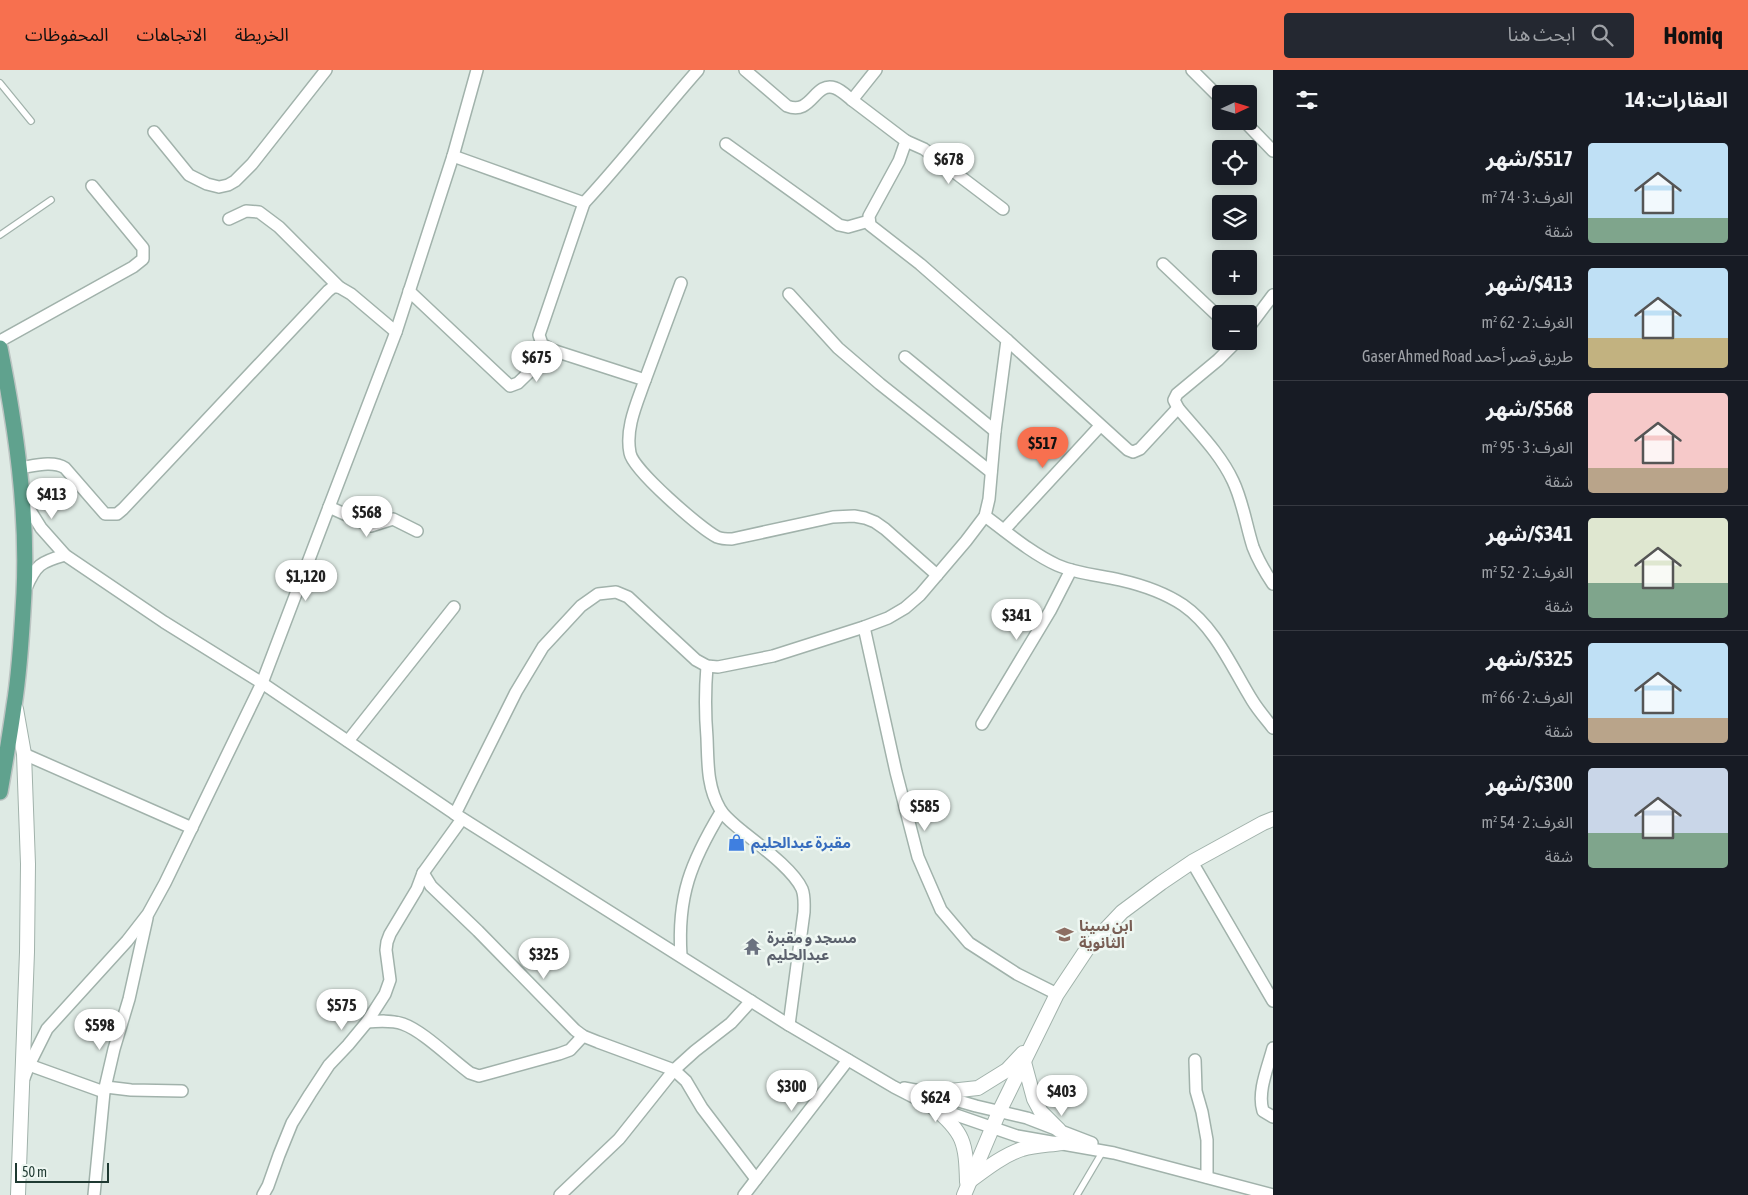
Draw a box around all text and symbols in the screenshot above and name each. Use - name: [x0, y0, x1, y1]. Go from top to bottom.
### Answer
- search box: [1284, 13, 1634, 58]
- icon: search: [1588, 21, 1616, 49]
- text: Homiq: [1664, 22, 1723, 49]
- text: ابحث هنا: [1508, 23, 1576, 45]
- text: المحفوظات: [25, 24, 109, 45]
- text: الاتجاهات: [137, 24, 207, 45]
- text: الخريطة: [235, 24, 289, 45]
- north arrow: [1212, 85, 1258, 130]
- map controls: [1212, 85, 1257, 350]
- icon: filters: [1293, 86, 1321, 114]
- text: العقارات: 14: [1625, 87, 1728, 111]
- button: locate: [1212, 140, 1257, 185]
- pin: $678: [919, 142, 979, 185]
- text: $517/شهر: [1486, 146, 1573, 170]
- text: $678: [934, 150, 964, 168]
- icon: home: [1628, 163, 1688, 223]
- text: الغرف: 3 · 74 m²: [1481, 188, 1573, 206]
- button: layers: [1212, 195, 1257, 240]
- text: شقة: [1545, 222, 1573, 240]
- button: +: [1212, 250, 1257, 295]
- text: $413/شهر: [1486, 271, 1573, 295]
- icon: home: [1628, 288, 1688, 348]
- button: −: [1212, 305, 1257, 350]
- text: الغرف: 2 · 62 m²: [1481, 313, 1573, 331]
- pin: $675: [507, 340, 567, 383]
- text: طريق قصر أحمد Gaser Ahmed Road: [1362, 347, 1573, 365]
- text: $675: [522, 348, 552, 366]
- text: $568/شهر: [1486, 396, 1573, 420]
- icon: home: [1628, 413, 1688, 473]
- pin: $517: [1013, 426, 1073, 469]
- text: $517: [1028, 434, 1058, 452]
- text: الغرف: 3 · 95 m²: [1481, 438, 1573, 456]
- text: شقة: [1545, 472, 1573, 490]
- pin: $413: [22, 478, 82, 520]
- text: $413: [37, 485, 67, 503]
- pin: $568: [337, 496, 397, 538]
- text: $568: [352, 503, 382, 521]
- text: $341/شهر: [1486, 521, 1573, 545]
- icon: home: [1628, 538, 1688, 598]
- pin: $1,120: [265, 560, 347, 602]
- text: الغرف: 2 · 52 m²: [1481, 563, 1573, 581]
- text: $1,120: [286, 567, 326, 585]
- text: شقة: [1545, 597, 1573, 615]
- pin: $341: [987, 598, 1047, 641]
- text: $341: [1002, 606, 1032, 624]
- text: $325/شهر: [1486, 646, 1573, 670]
- icon: home: [1628, 663, 1688, 723]
- text: الغرف: 2 · 66 m²: [1481, 688, 1573, 706]
- text: شقة: [1545, 722, 1573, 740]
- text: $300/شهر: [1486, 771, 1573, 795]
- icon: home: [1628, 788, 1688, 848]
- pin: $585: [895, 790, 955, 832]
- text: $585: [910, 797, 940, 815]
- text: الغرف: 2 · 54 m²: [1481, 813, 1573, 831]
- shop icon: مقبرة عبدالحليم: [727, 832, 747, 852]
- place label: مقبرة عبدالحليم: [751, 834, 851, 854]
- text: شقة: [1545, 847, 1573, 865]
- place label: ابن سينا الثانوية: [1079, 917, 1133, 952]
- school or university icon: ابن سينا الثانوية: [1055, 924, 1075, 944]
- place label: مسجد و مقبرة عبدالحليم: [767, 929, 857, 966]
- temple icon: مسجد و مقبرة عبدالحليم: [743, 936, 763, 956]
- pin: $325: [514, 938, 574, 980]
- text: $325: [529, 945, 559, 963]
- pin: $575: [312, 988, 372, 1031]
- text: $575: [327, 996, 357, 1014]
- pin: $598: [70, 1008, 130, 1051]
- text: $598: [85, 1016, 115, 1034]
- pin: $300: [762, 1070, 822, 1112]
- pin: $403: [1032, 1074, 1092, 1117]
- text: $300: [777, 1077, 807, 1095]
- pin: $624: [906, 1080, 966, 1123]
- text: $403: [1047, 1082, 1077, 1100]
- text: $624: [921, 1088, 951, 1106]
- scale bar: [15, 1160, 109, 1183]
- text: 50 m: [22, 1164, 47, 1180]

